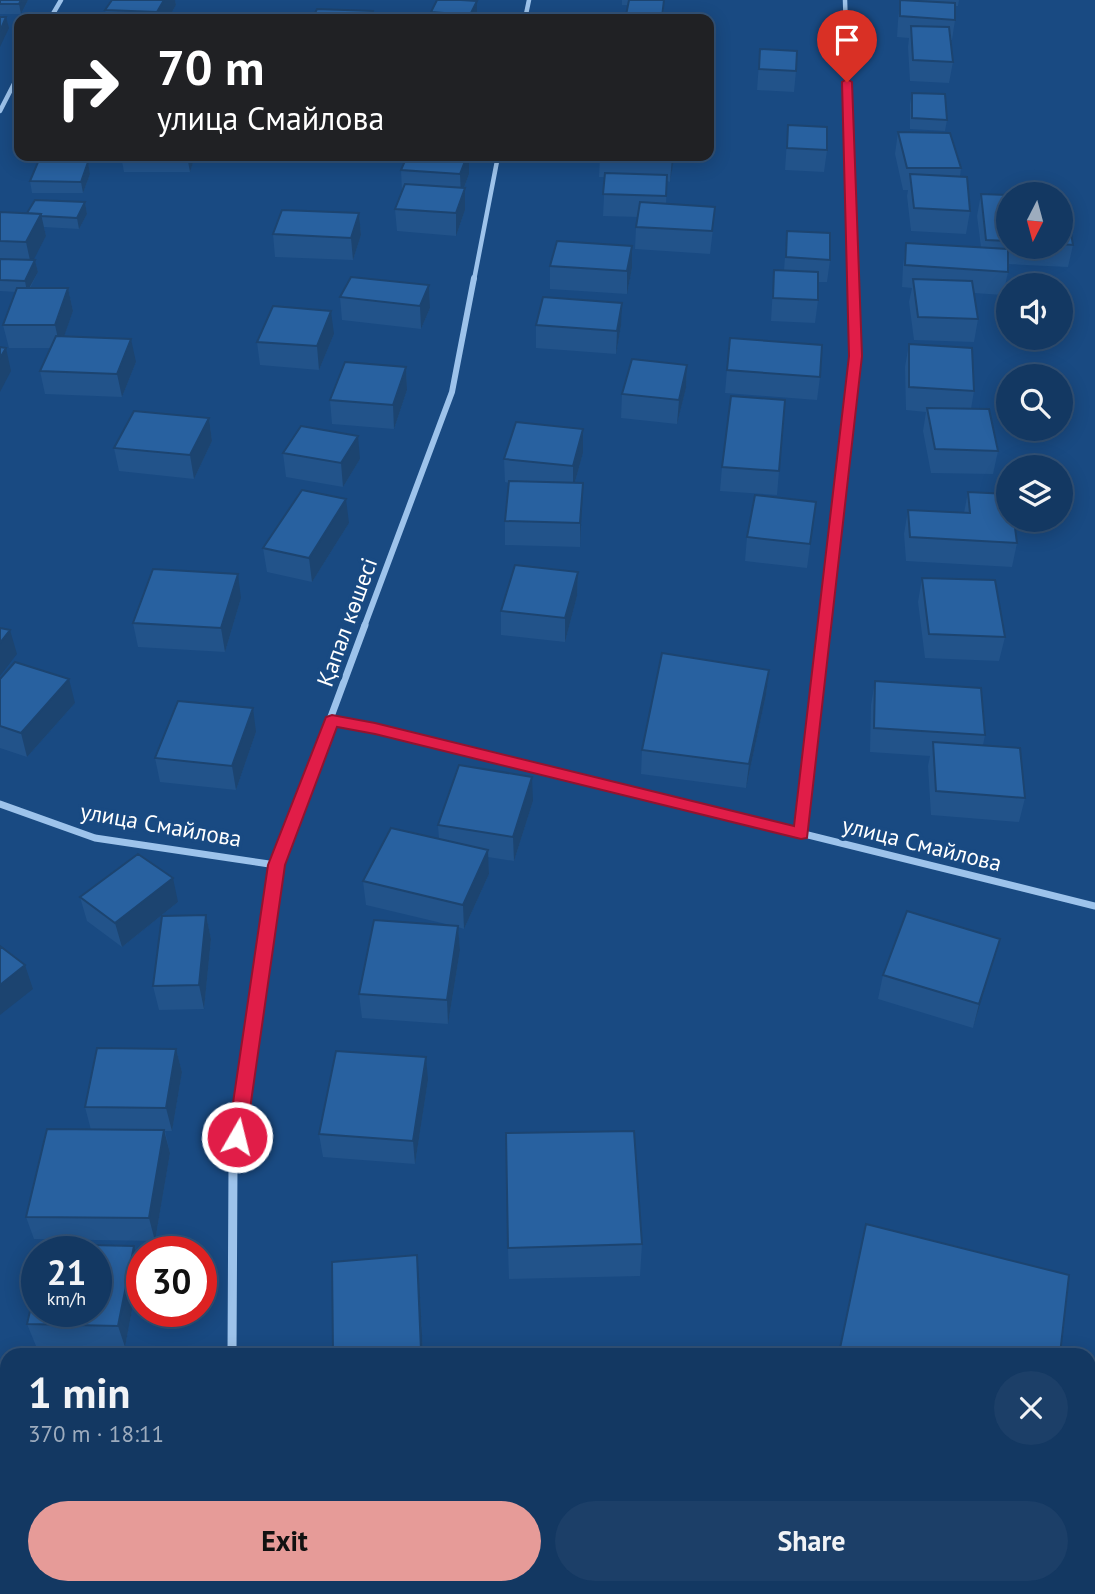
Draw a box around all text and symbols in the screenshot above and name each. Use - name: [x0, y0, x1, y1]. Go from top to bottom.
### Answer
- pin: [817, 10, 877, 82]
- icon: arrive: [828, 21, 866, 59]
- text: 70 m: [157, 35, 264, 99]
- icon: right: [42, 42, 133, 133]
- text: улица Смайлова: [157, 97, 384, 139]
- north arrow: [996, 182, 1073, 259]
- map controls: [996, 182, 1073, 532]
- button: sound: [996, 273, 1073, 350]
- button: search: [996, 364, 1073, 441]
- button: layers: [996, 455, 1073, 532]
- street label: Қапал көшесі: [310, 553, 383, 690]
- street label: улица Смайлова: [78, 796, 244, 853]
- street label: улица Смайлова: [839, 810, 1005, 877]
- position arrow: [200, 1100, 274, 1174]
- speed limit sign: 30: [126, 1236, 217, 1327]
- text: 21: [47, 1249, 86, 1295]
- text: km/h: [47, 1287, 86, 1310]
- text: 1 min: [28, 1365, 130, 1420]
- button: close: [994, 1371, 1068, 1445]
- text: 370 m · 18:11: [28, 1419, 164, 1448]
- button: Exit: [28, 1501, 541, 1581]
- button: Share: [555, 1501, 1068, 1581]

